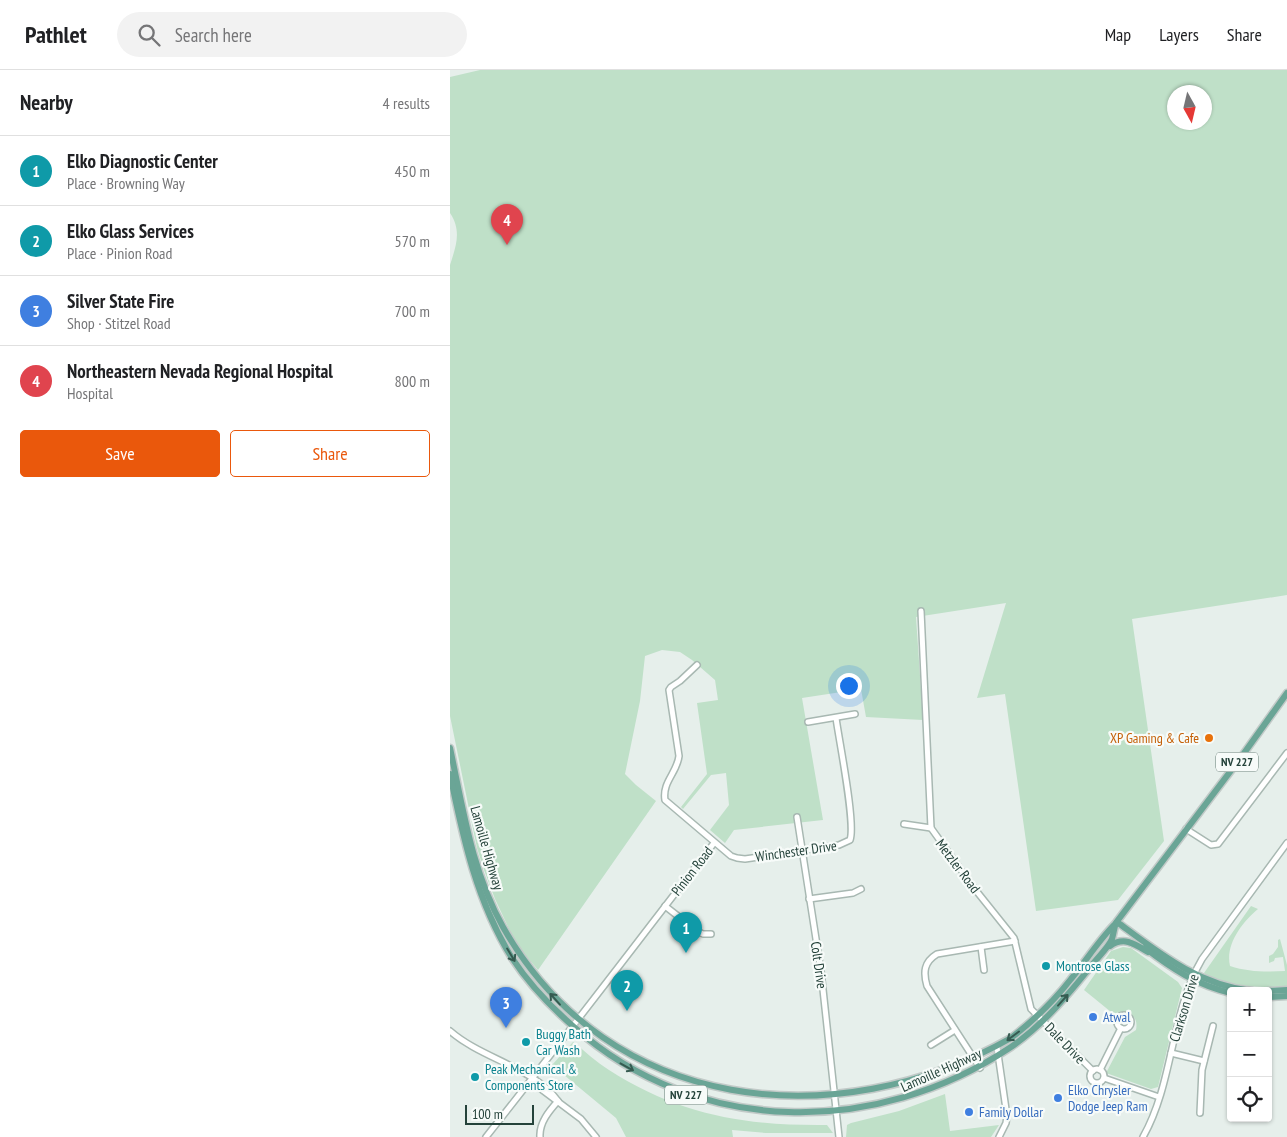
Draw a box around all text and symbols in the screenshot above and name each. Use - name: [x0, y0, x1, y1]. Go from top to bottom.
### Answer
- search box: [117, 12, 467, 57]
- text: Pathlet: [25, 19, 87, 50]
- icon: search: [135, 21, 163, 49]
- text: Search here: [175, 23, 252, 47]
- text: Map: [1105, 23, 1131, 46]
- text: Layers: [1159, 23, 1199, 46]
- text: Share: [1227, 23, 1262, 46]
- north arrow: [1167, 85, 1212, 130]
- text: Nearby: [20, 89, 73, 116]
- text: 4 results: [383, 93, 430, 113]
- text: Elko Diagnostic Center: [67, 149, 218, 173]
- text: 1: [32, 161, 40, 181]
- text: 450 m: [395, 161, 430, 181]
- text: Place · Browning Way: [67, 173, 185, 193]
- pin: 4: [491, 204, 523, 245]
- text: Elko Glass Services: [67, 219, 194, 243]
- text: 2: [32, 231, 40, 251]
- text: 570 m: [395, 231, 430, 251]
- text: Place · Pinion Road: [67, 243, 172, 263]
- text: Silver State Fire: [67, 289, 175, 313]
- text: 3: [32, 301, 40, 321]
- text: 700 m: [395, 301, 430, 321]
- text: Shop · Stitzel Road: [67, 313, 171, 333]
- text: Northeastern Nevada Regional Hospital: [67, 359, 333, 383]
- text: 4: [32, 371, 40, 391]
- text: 800 m: [395, 371, 430, 391]
- text: Hospital: [67, 383, 113, 403]
- button: Save: [20, 430, 220, 477]
- button: Share: [230, 430, 430, 477]
- your location: [836, 673, 862, 699]
- place label: XP Gaming & Cafe: [1110, 729, 1199, 747]
- marker: XP Gaming & Cafe: [1203, 732, 1215, 744]
- road number: NV 227: [1216, 752, 1258, 772]
- street label: Lamoille Highway: [466, 804, 508, 893]
- street label: Metzler Road: [932, 835, 984, 897]
- street label: Winchester Drive: [754, 836, 838, 866]
- street label: Pinion Road: [667, 843, 717, 899]
- pin: 1: [670, 912, 702, 953]
- street label: Colt Drive: [807, 940, 831, 990]
- one-way arrow: [507, 948, 517, 962]
- place label: Montrose Glass: [1056, 957, 1130, 975]
- marker: Montrose Glass: [1040, 960, 1052, 972]
- pin: 2: [611, 970, 643, 1011]
- street label: Clarkson Drive: [1165, 972, 1203, 1044]
- pin: 3: [490, 987, 522, 1028]
- map controls: [1227, 987, 1272, 1122]
- button: +: [1227, 987, 1272, 1032]
- one-way arrow: [549, 992, 561, 1005]
- one-way arrow: [1057, 994, 1069, 1007]
- place label: Atwal: [1103, 1008, 1131, 1026]
- marker: Atwal: [1087, 1011, 1099, 1023]
- street label: Dale Drive: [1041, 1019, 1089, 1068]
- place label: Buggy Bath Car Wash: [536, 1025, 591, 1059]
- one-way arrow: [1006, 1031, 1020, 1041]
- button: −: [1227, 1032, 1272, 1077]
- marker: Buggy Bath Car Wash: [520, 1036, 532, 1048]
- street label: Lamoille Highway: [898, 1044, 985, 1096]
- place label: Peak Mechanical & Components Store: [485, 1060, 577, 1094]
- one-way arrow: [619, 1063, 634, 1072]
- marker: Peak Mechanical & Components Store: [469, 1071, 481, 1083]
- button: locate: [1227, 1077, 1272, 1122]
- place label: Elko Chrysler Dodge Jeep Ram: [1068, 1081, 1148, 1115]
- road number: NV 227: [665, 1086, 707, 1104]
- marker: Elko Chrysler Dodge Jeep Ram: [1052, 1092, 1064, 1104]
- scale bar: [465, 1102, 534, 1125]
- place label: Family Dollar: [979, 1103, 1043, 1121]
- text: 100 m: [472, 1105, 503, 1123]
- marker: Family Dollar: [963, 1106, 975, 1118]

